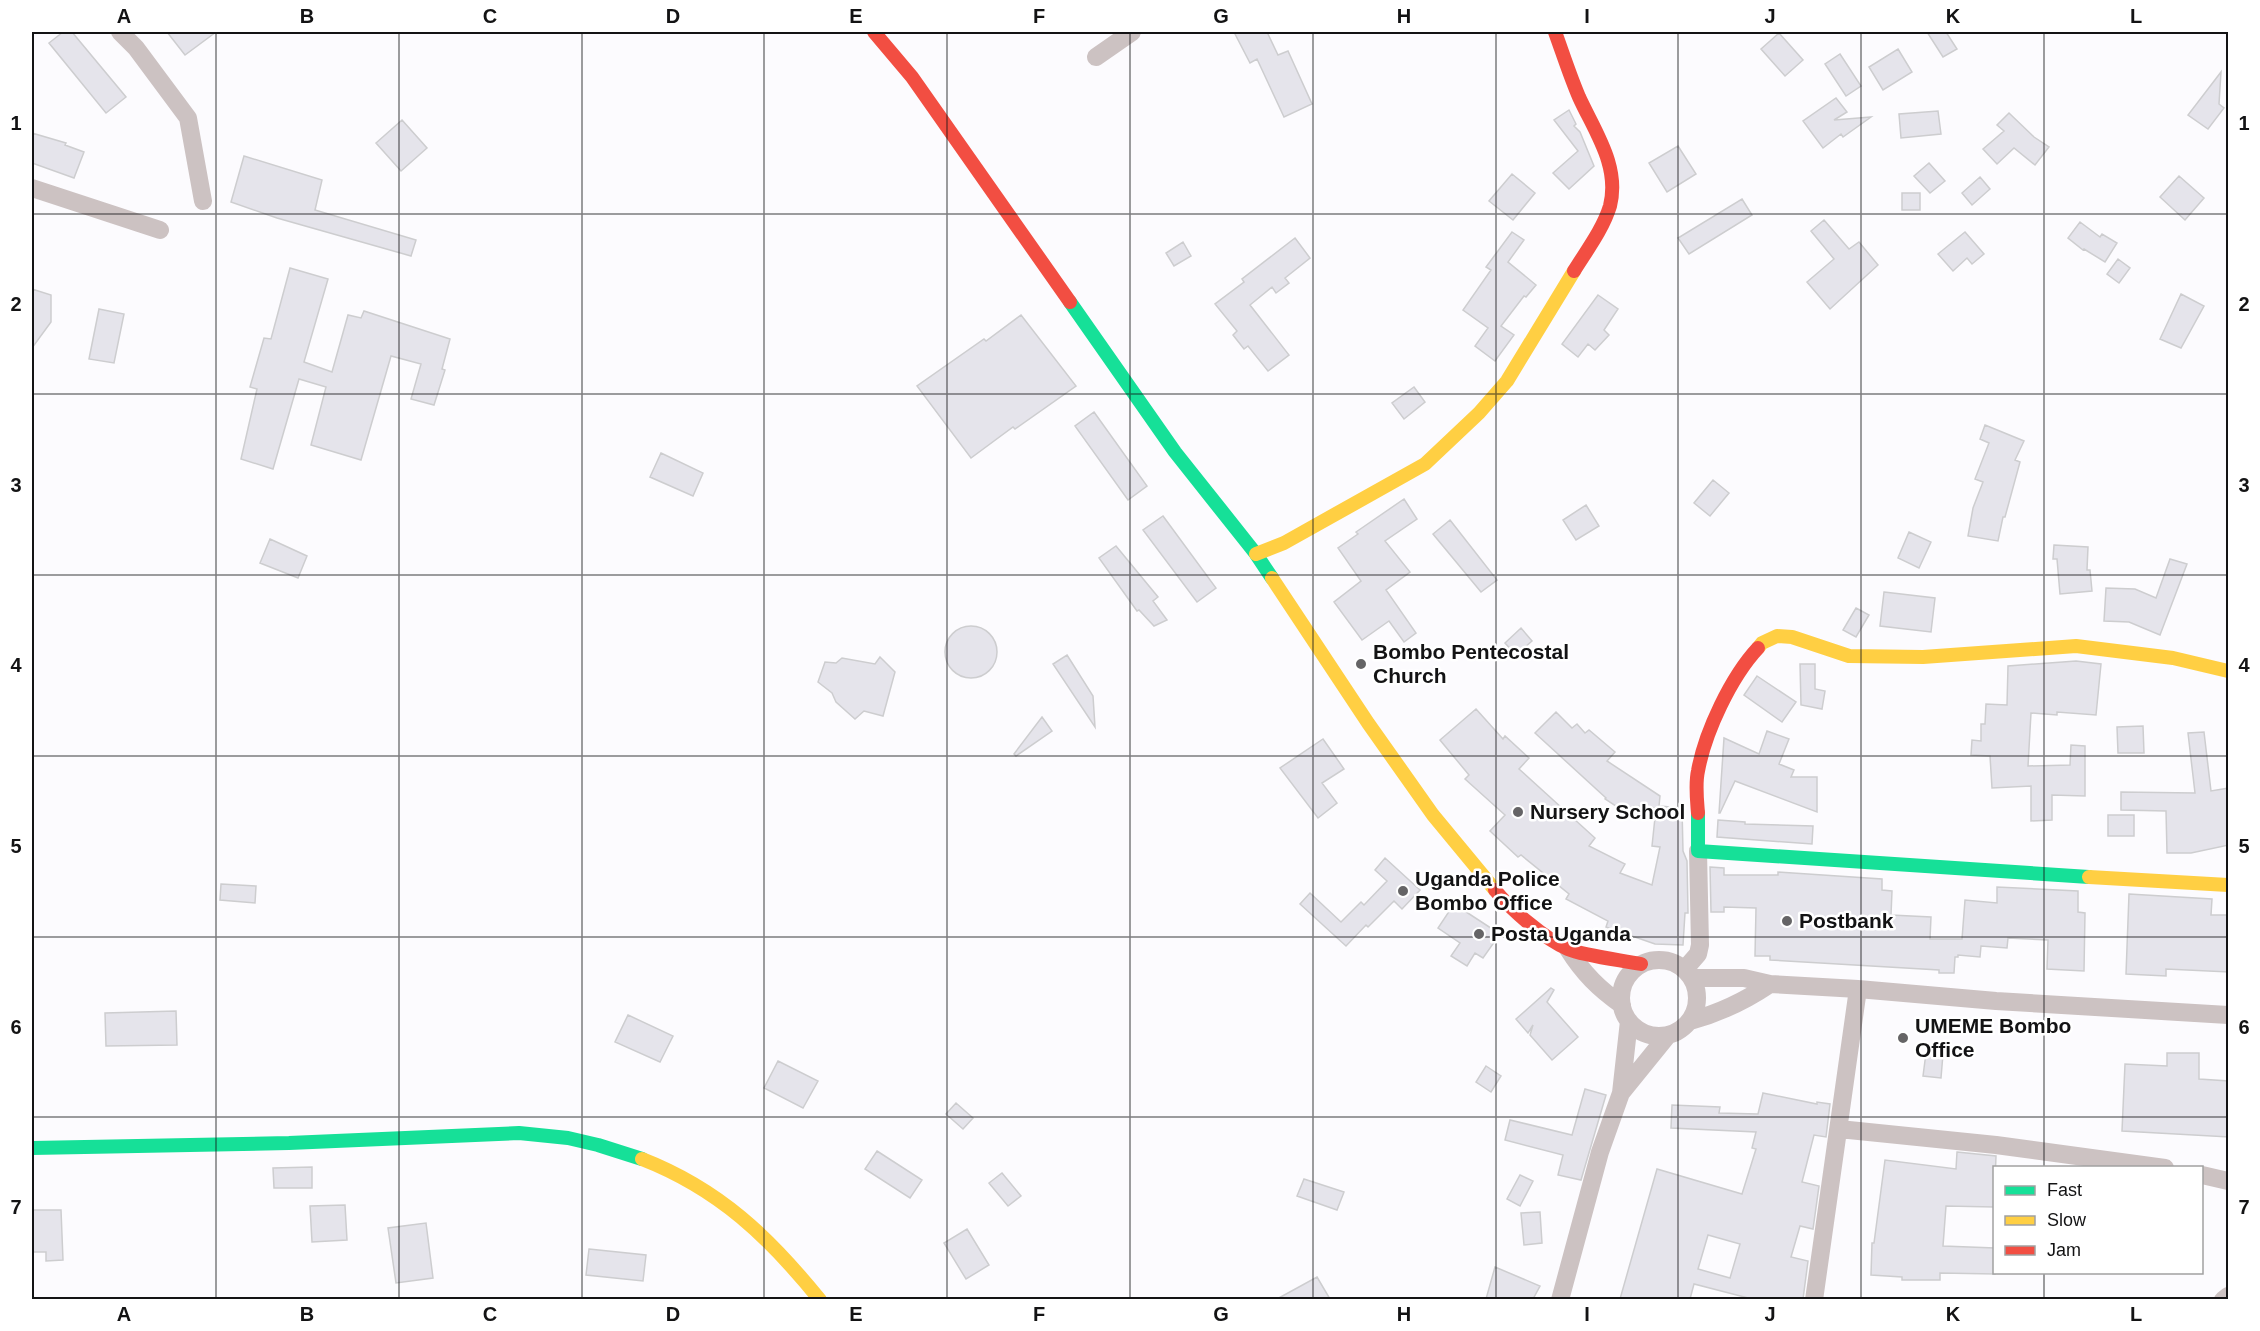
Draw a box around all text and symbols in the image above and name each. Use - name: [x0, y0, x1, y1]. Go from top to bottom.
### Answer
- text: A: [117, 5, 131, 27]
- text: B: [300, 5, 314, 27]
- text: C: [483, 5, 497, 27]
- text: D: [666, 5, 680, 27]
- text: E: [849, 5, 863, 27]
- text: F: [1033, 5, 1045, 27]
- text: G: [1213, 5, 1229, 27]
- text: H: [1397, 5, 1411, 27]
- text: I: [1584, 5, 1590, 27]
- text: J: [1764, 5, 1776, 27]
- text: K: [1946, 5, 1961, 27]
- text: L: [2130, 5, 2142, 27]
- text: 1: [10, 112, 22, 134]
- text: 1: [2238, 112, 2250, 134]
- text: 2: [10, 293, 22, 315]
- text: 2: [2238, 293, 2250, 315]
- text: 3: [10, 474, 22, 496]
- text: 3: [2238, 474, 2250, 496]
- place label: Bombo Pentecostal Church: [1373, 640, 1569, 687]
- text: 4: [10, 654, 22, 676]
- text: 4: [2238, 654, 2250, 676]
- marker: Bombo Pentecostal Church: [1354, 657, 1368, 671]
- place label: Nursery School: [1530, 800, 1685, 823]
- marker: Nursery School: [1511, 805, 1525, 819]
- text: 5: [10, 835, 22, 857]
- text: 5: [2238, 835, 2250, 857]
- place label: Uganda Police Bombo Office: [1415, 867, 1560, 914]
- marker: Uganda Police Bombo Office: [1396, 884, 1410, 898]
- place label: Postbank: [1799, 909, 1894, 932]
- marker: Postbank: [1780, 914, 1794, 928]
- place label: Posta Uganda: [1491, 922, 1631, 945]
- marker: Posta Uganda: [1472, 927, 1486, 941]
- place label: UMEME Bombo Office: [1915, 1014, 2071, 1061]
- text: 6: [10, 1016, 22, 1038]
- text: 6: [2238, 1016, 2250, 1038]
- marker: UMEME Bombo Office: [1896, 1031, 1910, 1045]
- legend: [1993, 1166, 2203, 1274]
- text: Fast: [2047, 1180, 2082, 1200]
- text: 7: [10, 1196, 22, 1218]
- text: 7: [2238, 1196, 2250, 1218]
- text: Slow: [2047, 1210, 2087, 1230]
- text: Jam: [2047, 1240, 2081, 1260]
- text: A: [117, 1303, 131, 1325]
- text: B: [300, 1303, 314, 1325]
- text: C: [483, 1303, 497, 1325]
- text: D: [666, 1303, 680, 1325]
- text: E: [849, 1303, 863, 1325]
- text: F: [1033, 1303, 1045, 1325]
- text: G: [1213, 1303, 1229, 1325]
- text: H: [1397, 1303, 1411, 1325]
- text: I: [1584, 1303, 1590, 1325]
- text: J: [1764, 1303, 1776, 1325]
- text: K: [1946, 1303, 1961, 1325]
- text: L: [2130, 1303, 2142, 1325]

